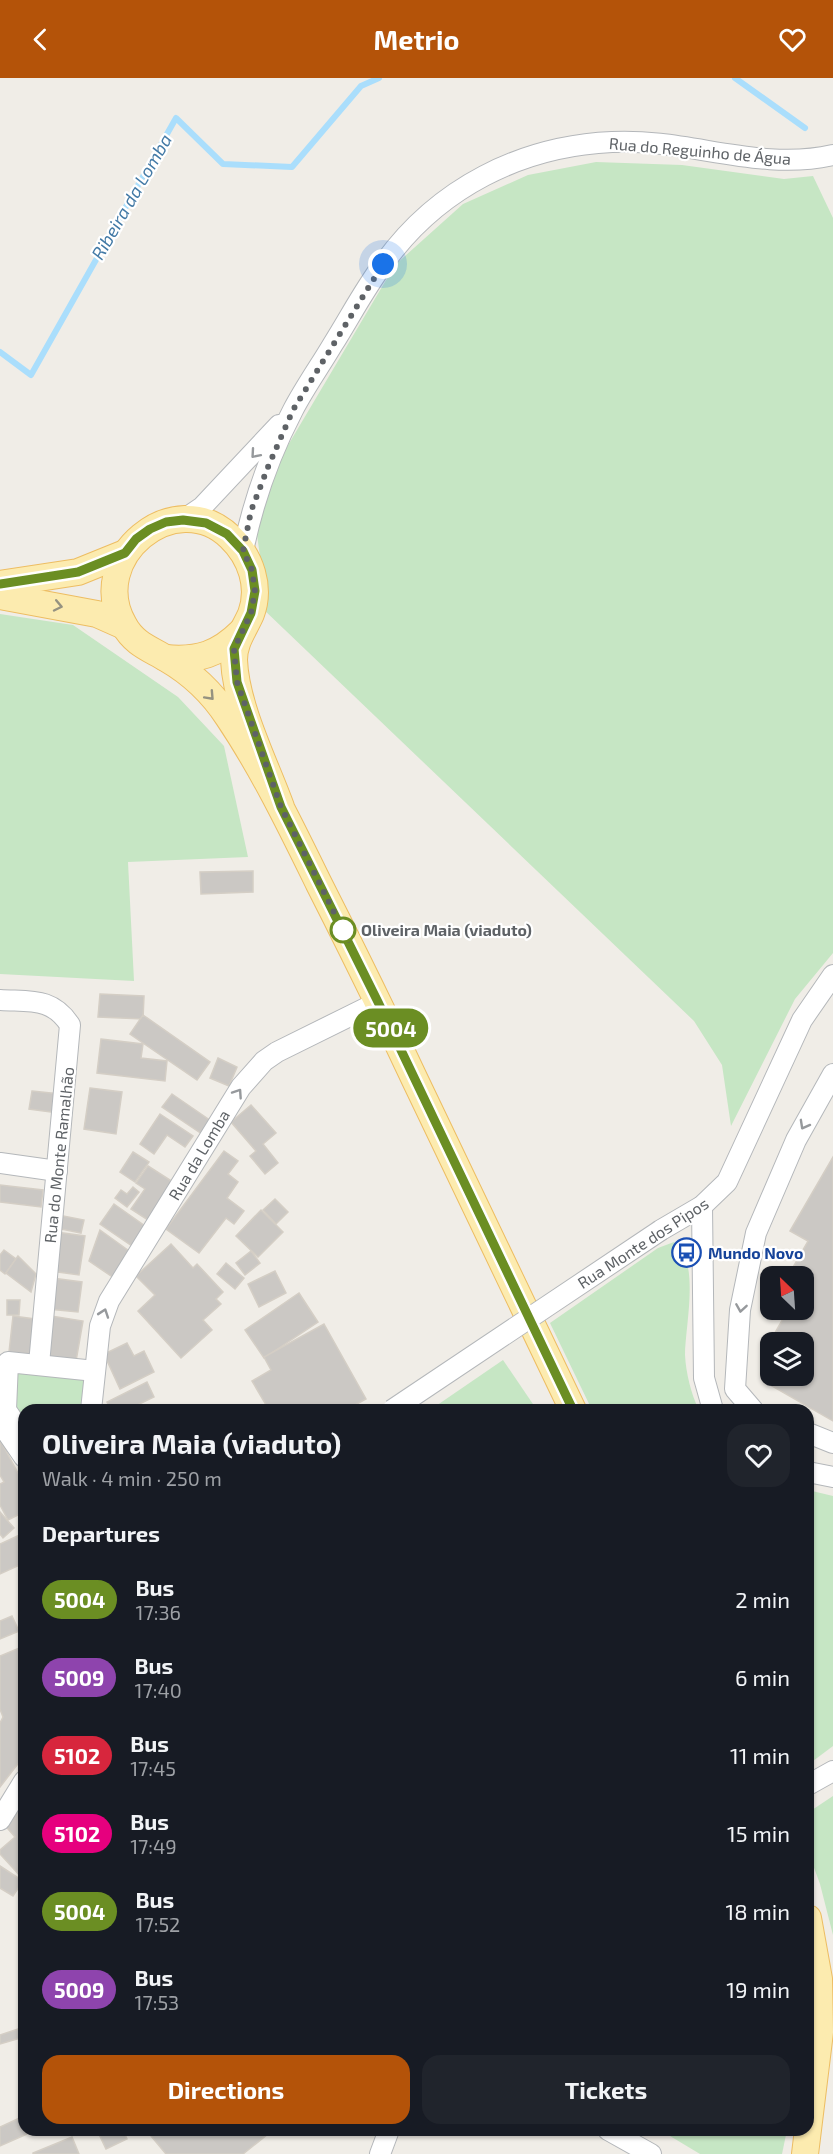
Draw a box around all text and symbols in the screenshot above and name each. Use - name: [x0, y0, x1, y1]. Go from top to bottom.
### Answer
- icon: back: [24, 23, 57, 56]
- text: Metrio: [374, 23, 459, 55]
- icon: heart: [776, 23, 809, 56]
- water label: Ribeira da Lomba: [86, 130, 176, 263]
- street label: Rua do Reguinho de Água: [608, 133, 792, 168]
- your location: [368, 249, 398, 279]
- one-way arrow: [251, 447, 262, 458]
- one-way arrow: [52, 599, 62, 612]
- one-way arrow: [203, 689, 214, 699]
- marker: Oliveira Maia (viaduto): [330, 917, 356, 943]
- place label: Oliveira Maia (viaduto): [361, 920, 532, 939]
- line badge: 5004: [349, 1008, 433, 1048]
- text: 5004: [365, 1016, 417, 1041]
- street label: Rua do Monte Ramalhão: [40, 1066, 77, 1244]
- one-way arrow: [230, 1088, 241, 1099]
- street label: Rua da Lomba: [164, 1106, 233, 1203]
- one-way arrow: [800, 1119, 811, 1129]
- street label: Rua Monte dos Pipos: [574, 1193, 712, 1292]
- bus stop icon: Mundo Novo: [671, 1237, 703, 1269]
- place label: Mundo Novo: [708, 1243, 803, 1262]
- north arrow: [760, 1266, 814, 1320]
- map controls: [760, 1266, 814, 1386]
- one-way arrow: [735, 1303, 747, 1312]
- one-way arrow: [97, 1308, 110, 1319]
- button: layers: [760, 1332, 814, 1386]
- button: heart: [727, 1424, 790, 1487]
- text: Oliveira Maia (viaduto): [42, 1426, 341, 1460]
- text: Walk · 4 min · 250 m: [42, 1466, 222, 1490]
- text: Departures: [42, 1520, 160, 1546]
- text: Bus: [135, 1574, 174, 1600]
- text: 2 min: [735, 1586, 790, 1612]
- text: 5004: [54, 1587, 105, 1612]
- text: 17:36: [135, 1600, 181, 1624]
- text: Bus: [134, 1652, 173, 1678]
- text: 6 min: [735, 1664, 790, 1690]
- text: 5009: [54, 1665, 104, 1690]
- text: 17:40: [134, 1678, 182, 1702]
- text: Bus: [130, 1730, 169, 1756]
- text: 11 min: [730, 1742, 790, 1768]
- text: 5102: [54, 1743, 100, 1768]
- text: 17:45: [130, 1756, 176, 1780]
- text: Bus: [130, 1808, 169, 1834]
- text: 15 min: [727, 1820, 790, 1846]
- text: 5102: [54, 1821, 100, 1846]
- text: 17:49: [130, 1834, 177, 1858]
- text: Bus: [135, 1886, 174, 1912]
- text: 18 min: [725, 1898, 790, 1924]
- text: 5004: [54, 1899, 105, 1924]
- text: 17:52: [135, 1912, 180, 1936]
- text: Bus: [134, 1964, 173, 1990]
- text: 19 min: [726, 1976, 790, 2002]
- text: 5009: [54, 1977, 104, 2002]
- text: 17:53: [134, 1990, 179, 2014]
- button: Directions: [42, 2055, 410, 2124]
- button: Tickets: [422, 2055, 790, 2124]

